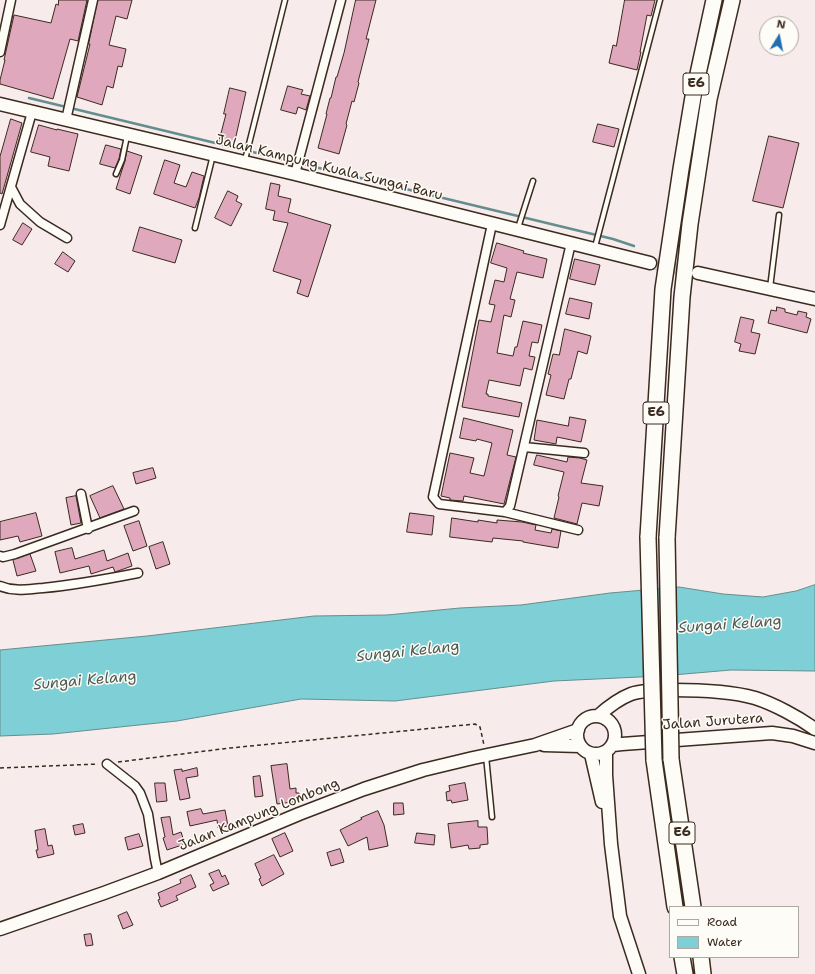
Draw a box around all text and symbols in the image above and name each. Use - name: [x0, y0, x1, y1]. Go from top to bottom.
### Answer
- north arrow: [759, 16, 799, 56]
- text: N: [775, 17, 787, 33]
- road number: E6: [683, 73, 709, 95]
- street label: Jalan Kampung Kuala Sungai Baru: [214, 132, 444, 204]
- road number: E6: [643, 402, 669, 424]
- water label: Sungai Kelang: [678, 612, 782, 638]
- water label: Sungai Kelang: [356, 638, 460, 666]
- water label: Sungai Kelang: [33, 668, 137, 694]
- street label: Jalan Jurutera: [662, 710, 764, 734]
- street label: Jalan Kampung Lombong: [176, 775, 342, 855]
- road number: E6: [669, 822, 695, 844]
- legend: [669, 906, 799, 958]
- text: Road: [707, 914, 737, 930]
- text: Water: [707, 934, 742, 950]

